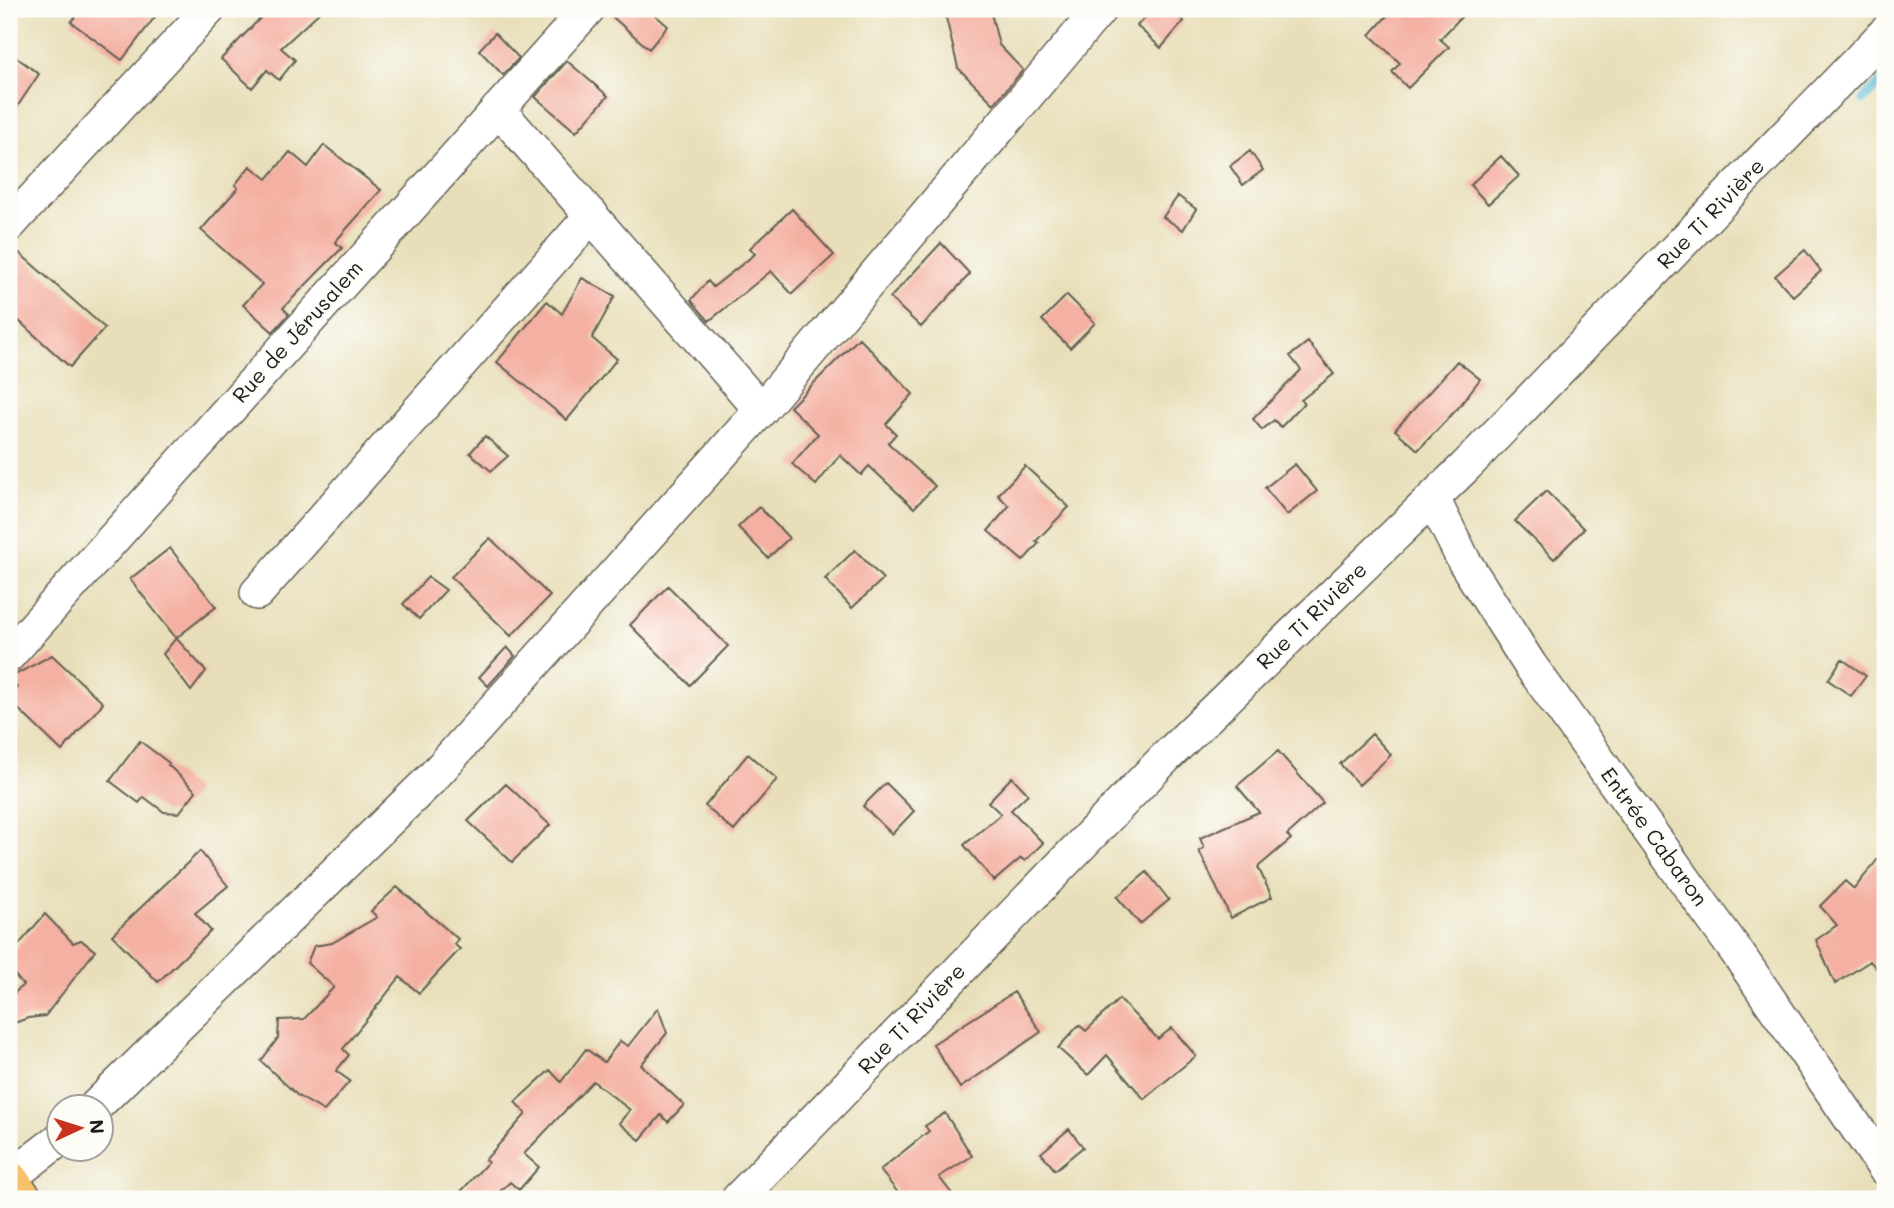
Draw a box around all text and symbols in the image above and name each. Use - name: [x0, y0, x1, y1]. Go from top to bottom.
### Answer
- street label: Rue Ti Rivière: [1650, 152, 1769, 274]
- street label: Rue de Jérusalem: [226, 254, 368, 408]
- street label: Rue Ti Rivière: [1250, 555, 1372, 674]
- street label: Entrée Cabaron: [1596, 761, 1715, 911]
- street label: Rue Ti Rivière: [851, 957, 970, 1079]
- north arrow: [46, 1092, 116, 1162]
- text: N: [84, 1119, 110, 1135]

